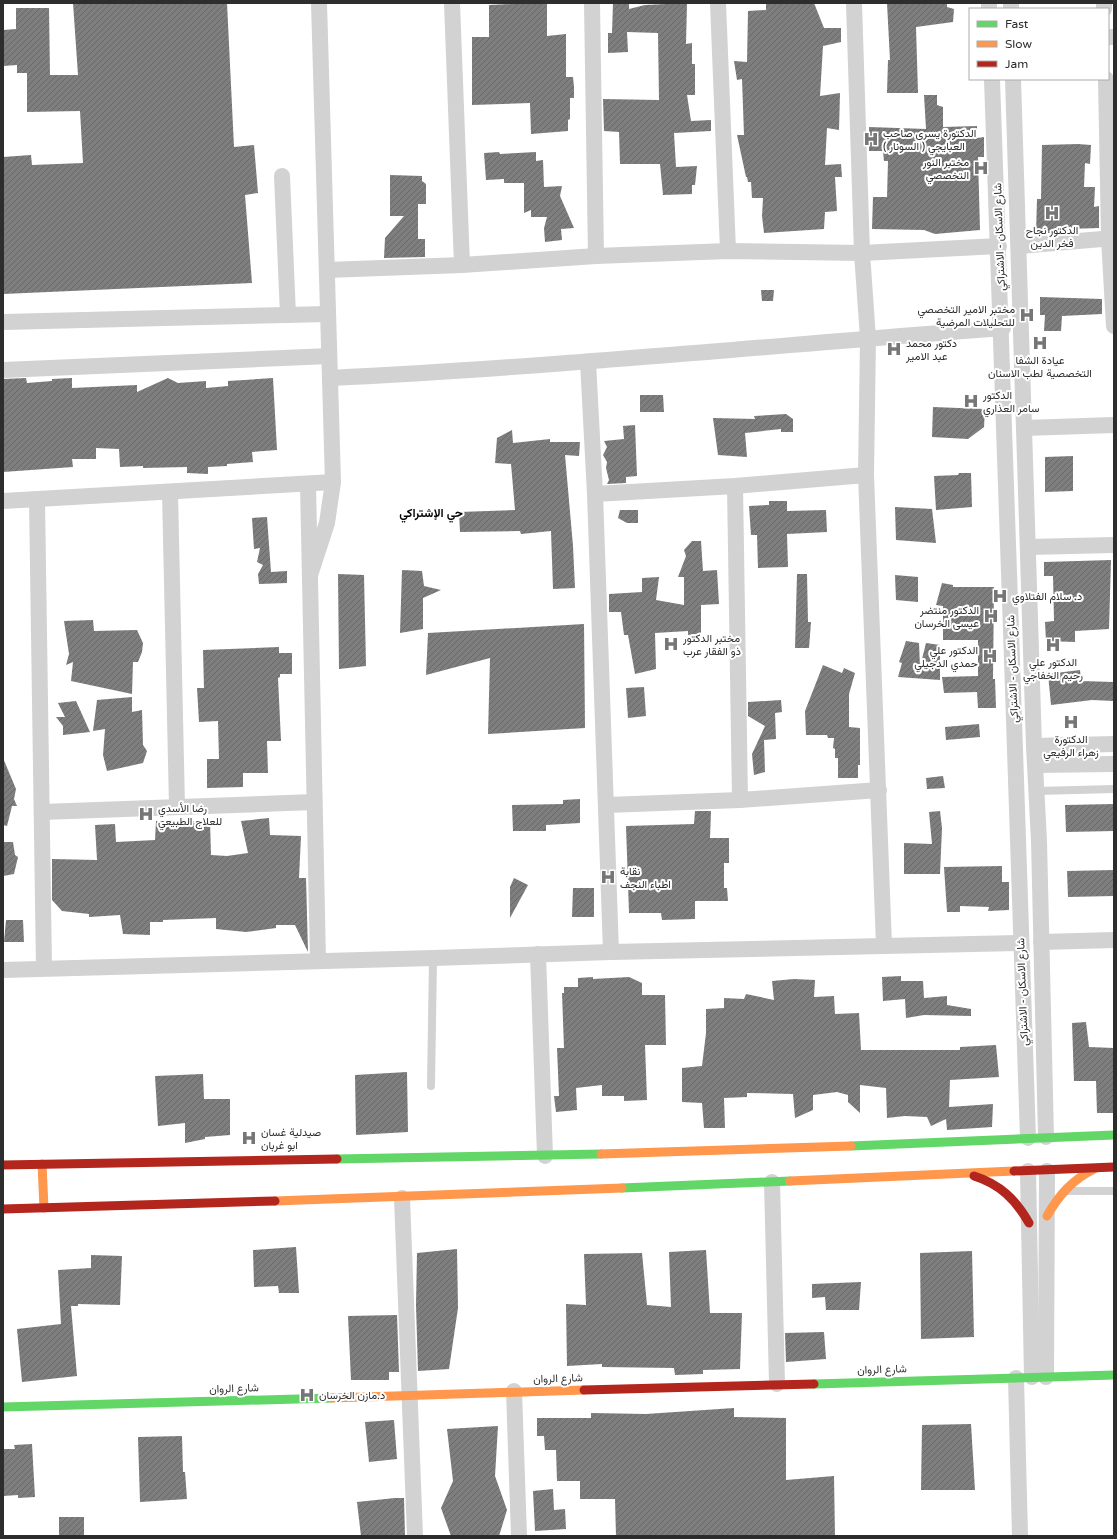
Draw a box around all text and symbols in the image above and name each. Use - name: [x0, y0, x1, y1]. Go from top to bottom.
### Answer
- legend: [969, 8, 1109, 80]
- text: Fast: [1005, 17, 1029, 31]
- text: Slow: [1005, 37, 1032, 51]
- text: Jam: [1005, 57, 1028, 71]
- place label: الدكتورة يسرى صاحب العبايجي ( السونار ): [883, 127, 976, 156]
- hospital icon: الدكتورة يسرى صاحب العبايجي ( السونار ): [862, 130, 880, 148]
- place label: مختبر النور التخصصي: [922, 156, 969, 185]
- hospital icon: مختبر النور التخصصي: [972, 159, 990, 177]
- street label: شارع الاسكان - الاشتراكي: [991, 182, 1011, 291]
- hospital icon: الدكتور نجاح فخر الدين: [1043, 204, 1061, 222]
- place label: الدكتور نجاح فخر الدين: [1026, 224, 1078, 250]
- place label: مختبر الامير التخصصي للتحليلات المرضية: [917, 303, 1015, 329]
- hospital icon: مختبر الامير التخصصي للتحليلات المرضية: [1018, 306, 1036, 324]
- hospital icon: عيادة الشفا التخصصية لطب الاسنان: [1031, 334, 1049, 352]
- place label: دكتور محمد عبد الامير: [905, 337, 957, 363]
- hospital icon: دكتور محمد عبد الامير: [885, 340, 903, 358]
- place label: عيادة الشفا التخصصية لطب الاسنان: [988, 354, 1092, 380]
- place label: الدكتور سامر العذاري: [982, 389, 1040, 418]
- hospital icon: الدكتور سامر العذاري: [962, 392, 980, 410]
- district label: حي الإشتراكي: [399, 506, 463, 523]
- hospital icon: د. سلام الفتلاوي: [991, 587, 1009, 605]
- place label: د. سلام الفتلاوي: [1012, 590, 1082, 606]
- place label: الدكتور منتضر عيسى الخرسان: [914, 604, 979, 630]
- hospital icon: الدكتور منتضر عيسى الخرسان: [982, 607, 1000, 625]
- street label: شارع الاسكان - الاشتراكي: [1004, 614, 1024, 723]
- place label: مختبر الدكتور ذو الفقار عرب: [682, 632, 741, 658]
- hospital icon: مختبر الدكتور ذو الفقار عرب: [662, 635, 680, 653]
- hospital icon: الدكتور علي رحيم الخفاجي: [1044, 636, 1062, 654]
- place label: الدكتور علي حمدي الدجيلي: [914, 644, 978, 673]
- hospital icon: الدكتور علي حمدي الدجيلي: [981, 647, 999, 665]
- place label: الدكتور علي رحيم الخفاجي: [1023, 656, 1083, 685]
- hospital icon: الدكتورة زهراء الرفيعي: [1062, 713, 1080, 731]
- place label: الدكتورة زهراء الرفيعي: [1043, 733, 1099, 762]
- place label: رضا الأسدي للعلاج الطبيعي: [158, 802, 222, 831]
- hospital icon: رضا الأسدي للعلاج الطبيعي: [137, 805, 155, 823]
- place label: نقابة اطباء النجف: [620, 865, 671, 891]
- hospital icon: نقابة اطباء النجف: [599, 868, 617, 886]
- street label: شارع الاسكان - الاشتراكي: [1014, 937, 1034, 1046]
- place label: صيدلية غسان ابو غربان: [261, 1126, 321, 1152]
- hospital icon: صيدلية غسان ابو غربان: [240, 1129, 258, 1147]
- street label: شارع الروان: [857, 1362, 907, 1378]
- street label: شارع الروان: [533, 1371, 583, 1387]
- street label: شارع الروان: [209, 1381, 259, 1397]
- hospital icon: د.مازن الخرسان: [298, 1386, 316, 1404]
- place label: د.مازن الخرسان: [319, 1389, 385, 1402]

